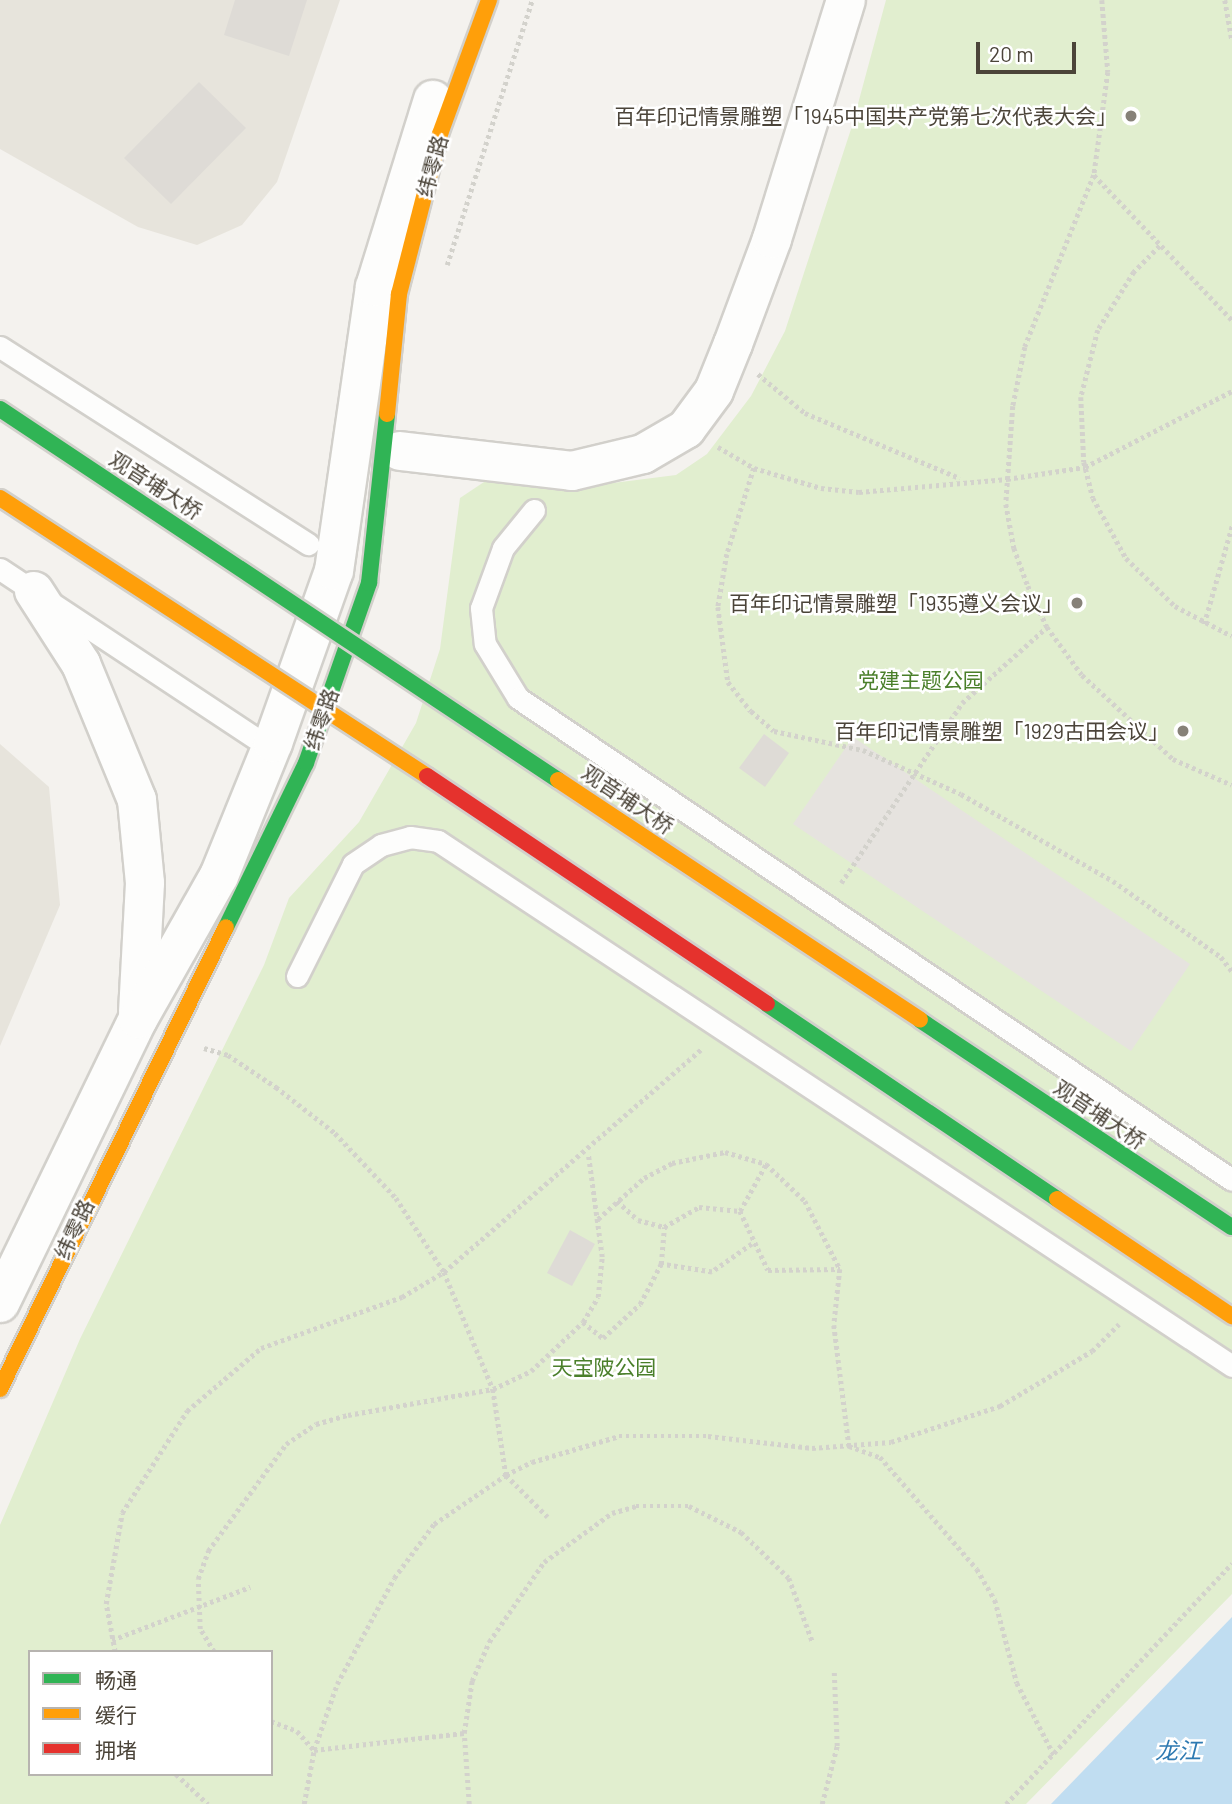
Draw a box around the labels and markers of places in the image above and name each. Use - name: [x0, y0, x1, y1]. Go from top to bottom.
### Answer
- place label: 百年印记情景雕塑「1945中国共产党第七次代表大会」: [614, 103, 1117, 129]
- marker: 百年印记情景雕塑「1945中国共产党第七次代表大会」: [1123, 108, 1139, 124]
- place label: 百年印记情景雕塑「1935遵义会议」: [729, 590, 1063, 616]
- marker: 百年印记情景雕塑「1935遵义会议」: [1069, 595, 1085, 611]
- place label: 百年印记情景雕塑「1929古田会议」: [835, 718, 1169, 744]
- marker: 百年印记情景雕塑「1929古田会议」: [1175, 723, 1191, 739]

